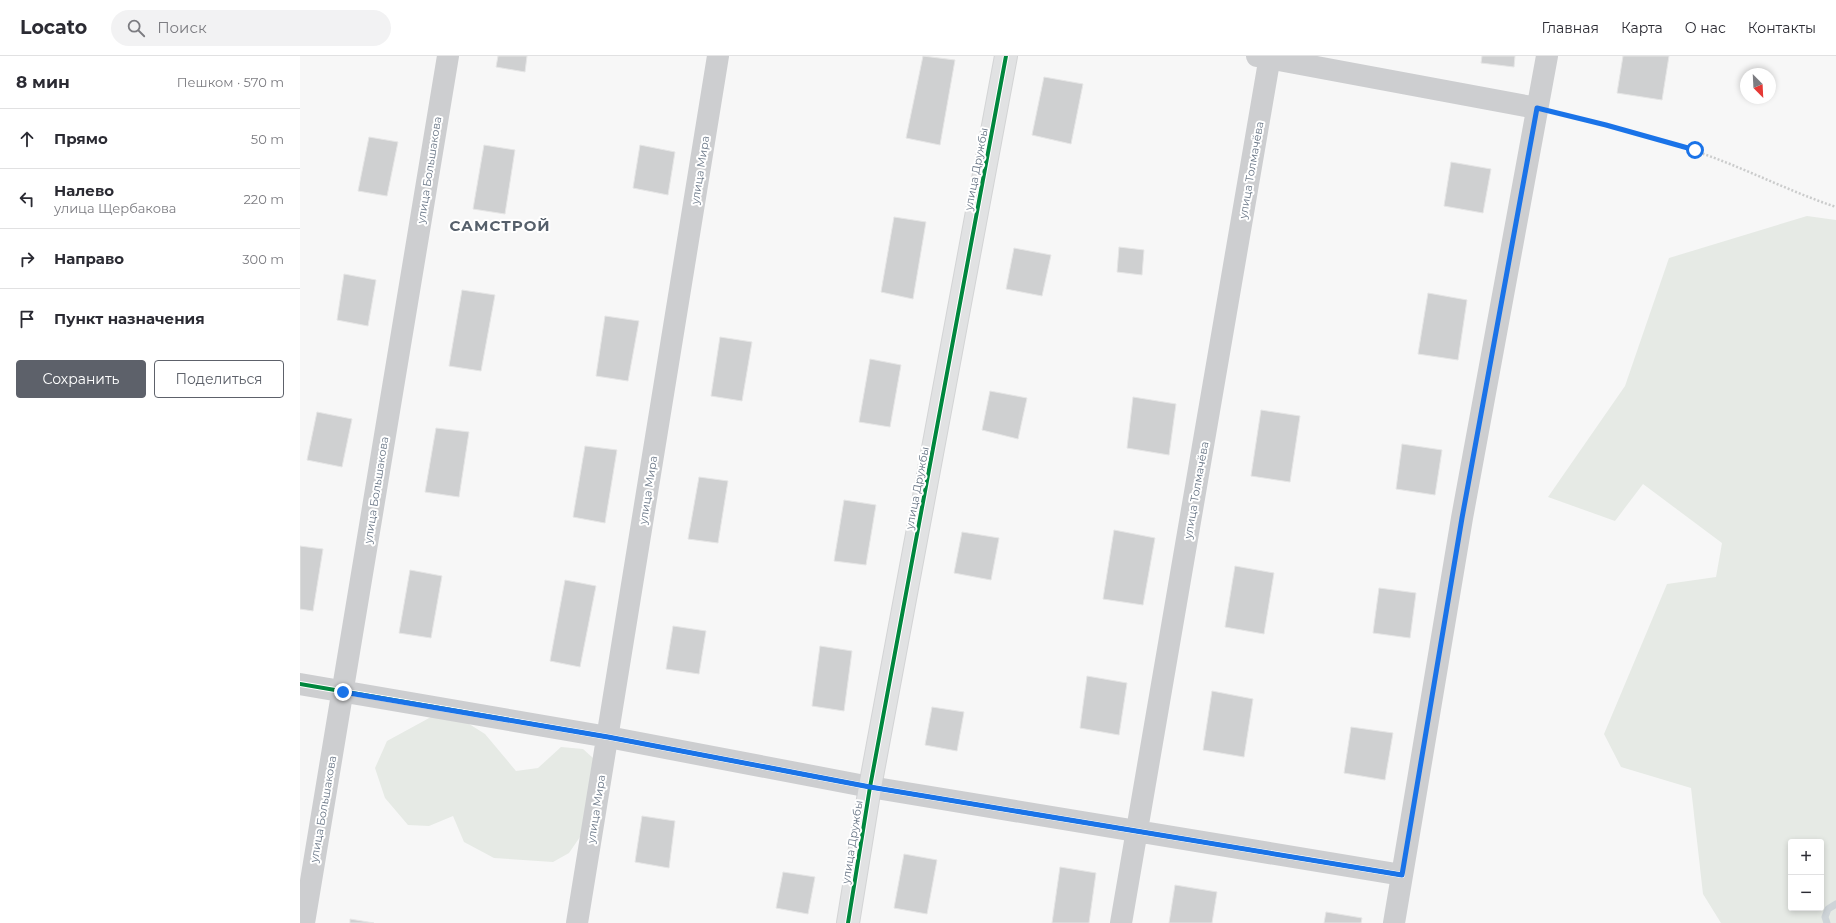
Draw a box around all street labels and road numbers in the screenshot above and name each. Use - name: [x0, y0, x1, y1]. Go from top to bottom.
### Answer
- street label: улица Большакова: [413, 115, 444, 226]
- street label: улица Толмачёва: [1235, 120, 1266, 221]
- street label: улица Дружбы: [961, 126, 991, 213]
- street label: улица Мира: [688, 135, 712, 206]
- street label: улица Большакова: [360, 435, 391, 546]
- street label: улица Толмачёва: [1180, 440, 1211, 541]
- street label: улица Дружбы: [902, 445, 932, 532]
- street label: улица Мира: [636, 455, 660, 526]
- street label: улица Большакова: [307, 754, 339, 865]
- street label: улица Мира: [584, 774, 608, 845]
- street label: улица Дружбы: [838, 799, 865, 886]

